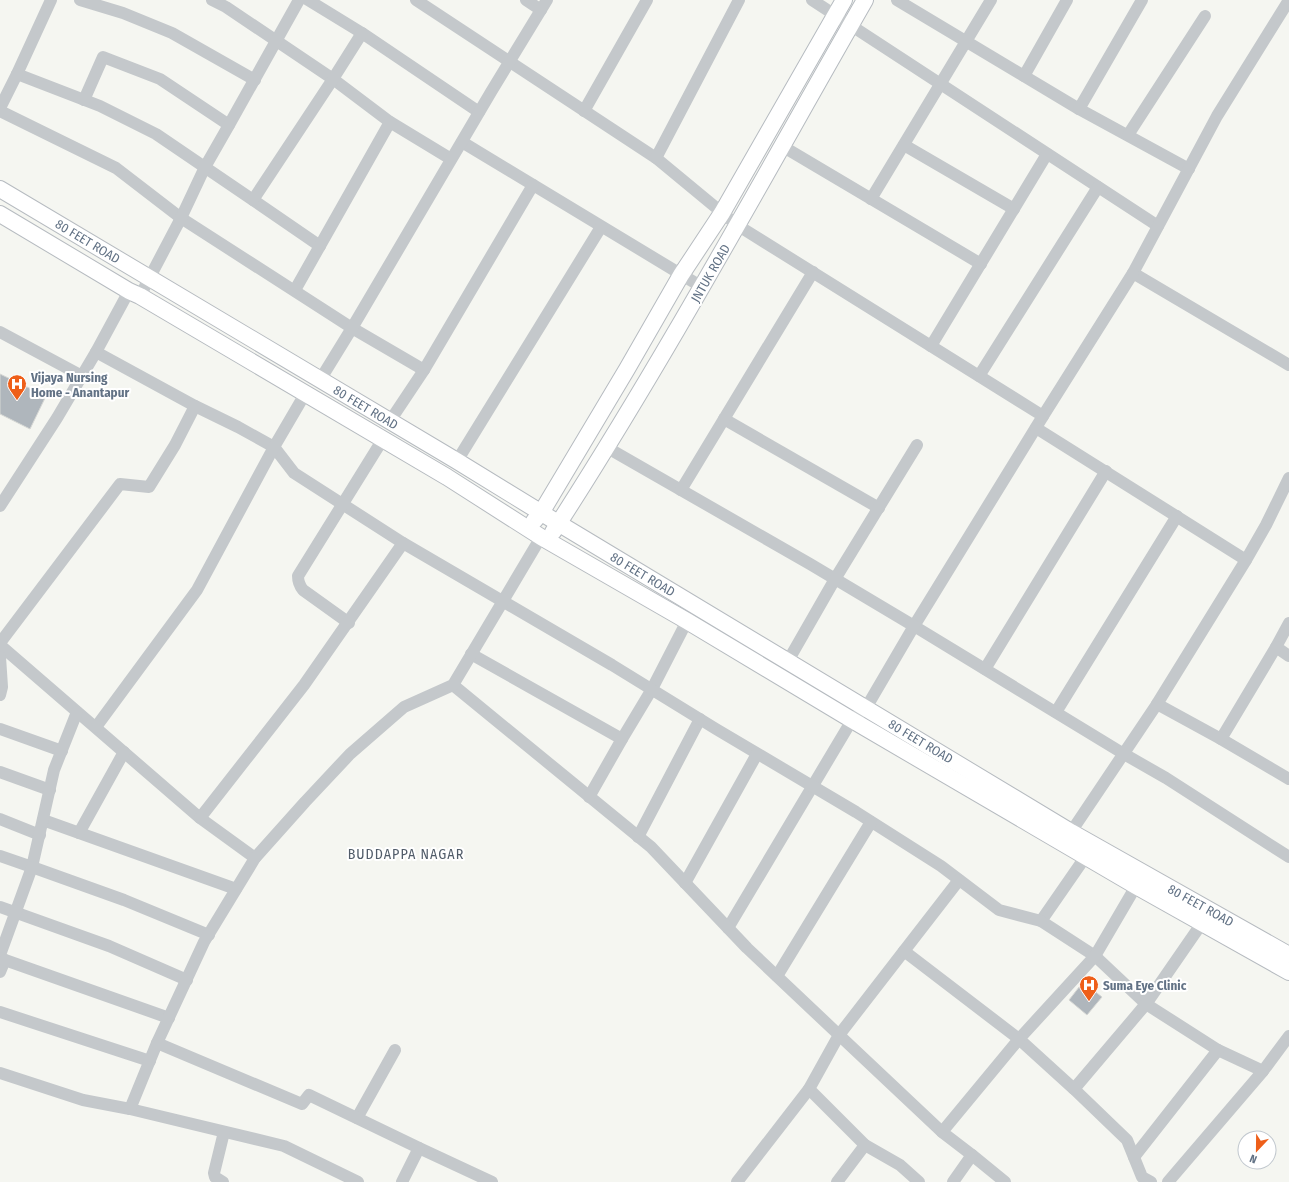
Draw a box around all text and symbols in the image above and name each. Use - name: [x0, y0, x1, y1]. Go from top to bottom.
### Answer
- street label: 80 FEET ROAD: [53, 216, 123, 267]
- street label: JNTUK ROAD: [688, 242, 733, 305]
- place label: Vijaya Nursing Home - Anantapur: [30, 370, 129, 400]
- hospital icon: Vijaya Nursing Home - Anantapur: [6, 373, 28, 401]
- street label: 80 FEET ROAD: [331, 382, 401, 433]
- street label: 80 FEET ROAD: [608, 549, 678, 600]
- street label: 80 FEET ROAD: [886, 716, 956, 767]
- district label: BUDDAPPA NAGAR: [348, 846, 464, 863]
- street label: 80 FEET ROAD: [1165, 881, 1236, 930]
- hospital icon: Suma Eye Clinic: [1078, 974, 1100, 1002]
- place label: Suma Eye Clinic: [1103, 978, 1187, 993]
- north arrow: [1237, 1130, 1277, 1170]
- text: N: [1248, 1152, 1259, 1166]

